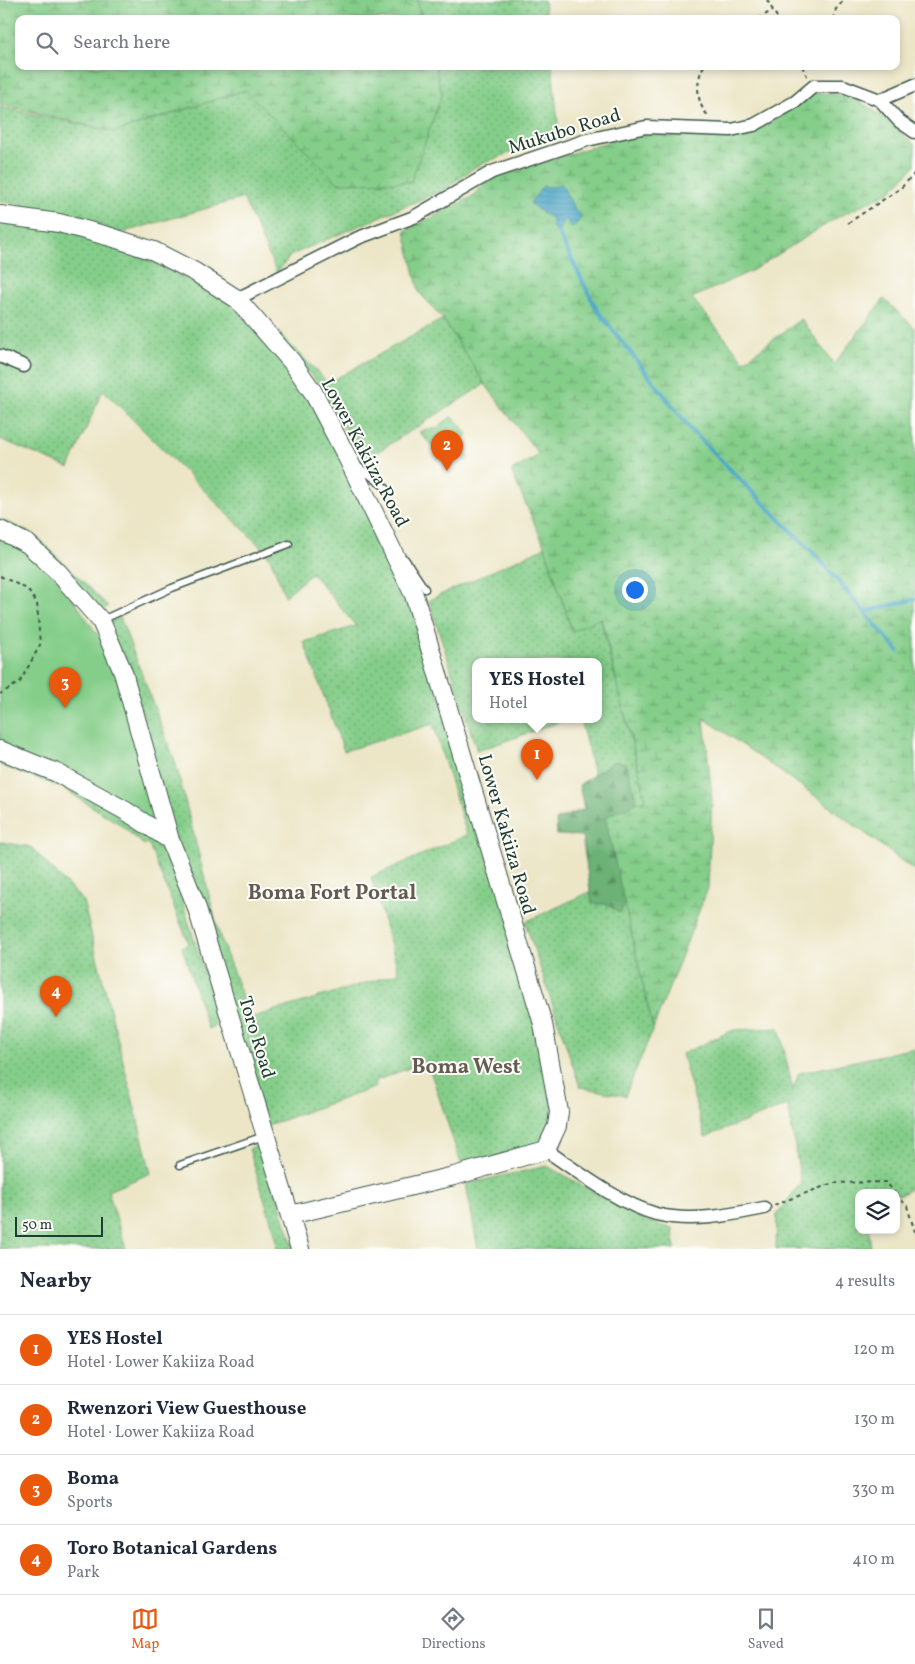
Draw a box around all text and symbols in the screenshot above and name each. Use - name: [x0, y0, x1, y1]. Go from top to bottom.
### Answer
- search box: [15, 15, 900, 70]
- icon: search: [33, 29, 61, 57]
- text: Search here: [73, 30, 170, 56]
- street label: Mukubo Road: [505, 102, 624, 161]
- street label: Lower Kakiiza Road: [314, 374, 415, 532]
- pin: 2: [431, 430, 463, 471]
- your location: [622, 577, 648, 603]
- popup: [472, 658, 602, 723]
- pin: 3: [49, 667, 81, 708]
- text: YES Hostel: [489, 667, 585, 693]
- text: Hotel: [489, 693, 528, 715]
- pin: 1: [521, 739, 553, 780]
- street label: Lower Kakiiza Road: [471, 751, 541, 918]
- district label: Boma Fort Portal: [248, 879, 416, 908]
- pin: 4: [40, 976, 72, 1017]
- street label: Toro Road: [231, 993, 281, 1082]
- district label: Boma West: [412, 1053, 521, 1082]
- map controls: [855, 1189, 900, 1234]
- button: layers: [855, 1189, 900, 1234]
- scale bar: [15, 1214, 102, 1237]
- text: 50 m: [22, 1216, 52, 1235]
- text: Nearby: [20, 1267, 91, 1296]
- text: 4 results: [835, 1271, 895, 1293]
- text: YES Hostel: [67, 1326, 163, 1352]
- text: 1: [33, 1339, 39, 1361]
- text: 120 m: [853, 1339, 895, 1361]
- text: Hotel · Lower Kakiiza Road: [67, 1352, 254, 1374]
- text: Rwenzori View Guesthouse: [67, 1396, 306, 1422]
- text: 2: [32, 1409, 40, 1431]
- text: 130 m: [854, 1409, 895, 1431]
- text: Hotel · Lower Kakiiza Road: [67, 1422, 254, 1444]
- text: Boma: [67, 1466, 119, 1492]
- text: 3: [32, 1479, 40, 1501]
- text: 330 m: [852, 1479, 895, 1501]
- text: Sports: [67, 1492, 113, 1514]
- text: Toro Botanical Gardens: [67, 1536, 277, 1562]
- text: 4: [31, 1549, 41, 1571]
- text: 410 m: [852, 1549, 895, 1571]
- text: Park: [67, 1562, 100, 1584]
- tab: Map: [131, 1605, 159, 1654]
- tab: Directions: [421, 1605, 486, 1654]
- tab: Saved: [748, 1605, 784, 1654]

